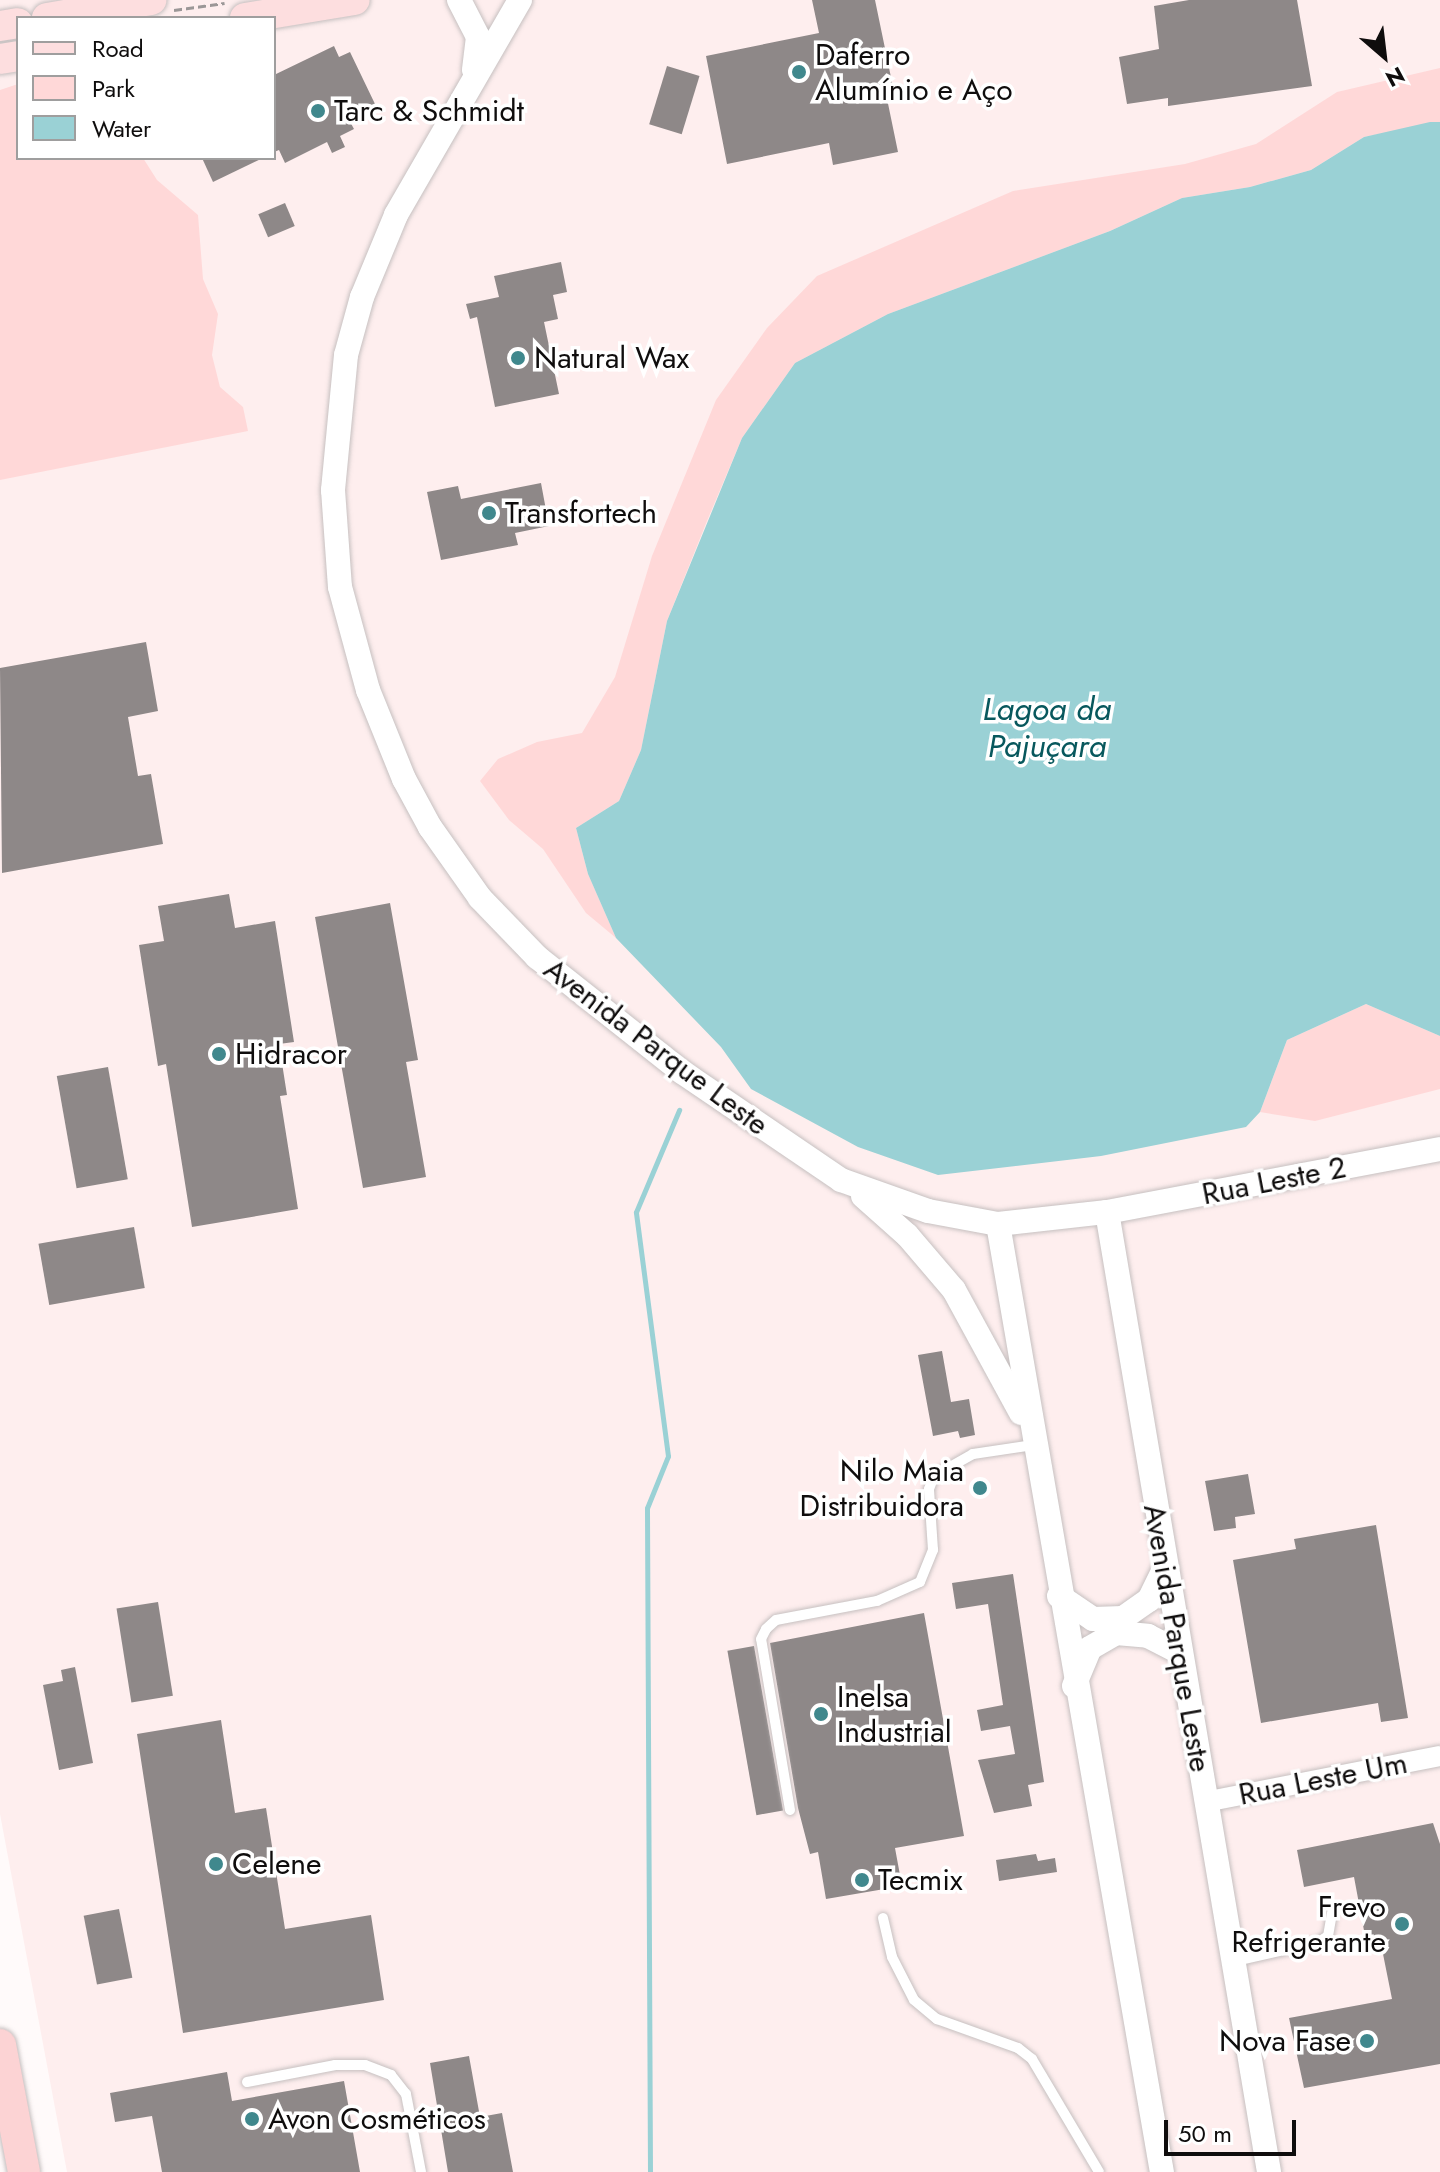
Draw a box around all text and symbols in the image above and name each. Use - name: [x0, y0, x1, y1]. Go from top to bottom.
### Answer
- legend: [16, 16, 276, 160]
- north arrow: [1344, 16, 1424, 96]
- text: Road: [92, 31, 144, 66]
- place label: Daferro Alumínio e Aço: [815, 37, 1013, 108]
- text: N: [1380, 59, 1410, 95]
- marker: Daferro Alumínio e Aço: [790, 63, 808, 81]
- text: Park: [92, 71, 135, 106]
- place label: Tarc & Schmidt: [334, 93, 524, 129]
- marker: Tarc & Schmidt: [309, 102, 327, 120]
- text: Water: [92, 111, 151, 146]
- place label: Natural Wax: [534, 340, 689, 376]
- marker: Natural Wax: [509, 349, 527, 367]
- place label: Transfortech: [505, 495, 657, 531]
- marker: Transfortech: [480, 504, 498, 522]
- water label: Lagoa da Pajuçara: [982, 691, 1112, 766]
- street label: Avenida Parque Leste: [537, 951, 775, 1143]
- place label: Hidracor: [235, 1036, 347, 1072]
- marker: Hidracor: [210, 1045, 228, 1063]
- street label: Rua Leste 2: [1199, 1149, 1349, 1213]
- place label: Nilo Maia Distribuidora: [800, 1453, 964, 1524]
- marker: Nilo Maia Distribuidora: [971, 1479, 989, 1497]
- street label: Avenida Parque Leste: [1136, 1501, 1218, 1775]
- place label: Inelsa Industrial: [837, 1679, 952, 1750]
- marker: Inelsa Industrial: [812, 1705, 830, 1723]
- street label: Rua Leste Um: [1236, 1745, 1410, 1813]
- place label: Celene: [232, 1846, 322, 1882]
- marker: Celene: [207, 1855, 225, 1873]
- place label: Tecmix: [878, 1862, 963, 1898]
- marker: Tecmix: [853, 1871, 871, 1889]
- place label: Frevo Refrigerante: [1231, 1889, 1386, 1960]
- marker: Frevo Refrigerante: [1393, 1915, 1411, 1933]
- place label: Nova Fase: [1219, 2023, 1351, 2059]
- marker: Nova Fase: [1358, 2032, 1376, 2050]
- place label: Avon Cosméticos: [268, 2101, 486, 2137]
- scale bar: [1168, 2104, 1300, 2154]
- marker: Avon Cosméticos: [243, 2110, 261, 2128]
- text: 50 m: [1178, 2116, 1232, 2151]

